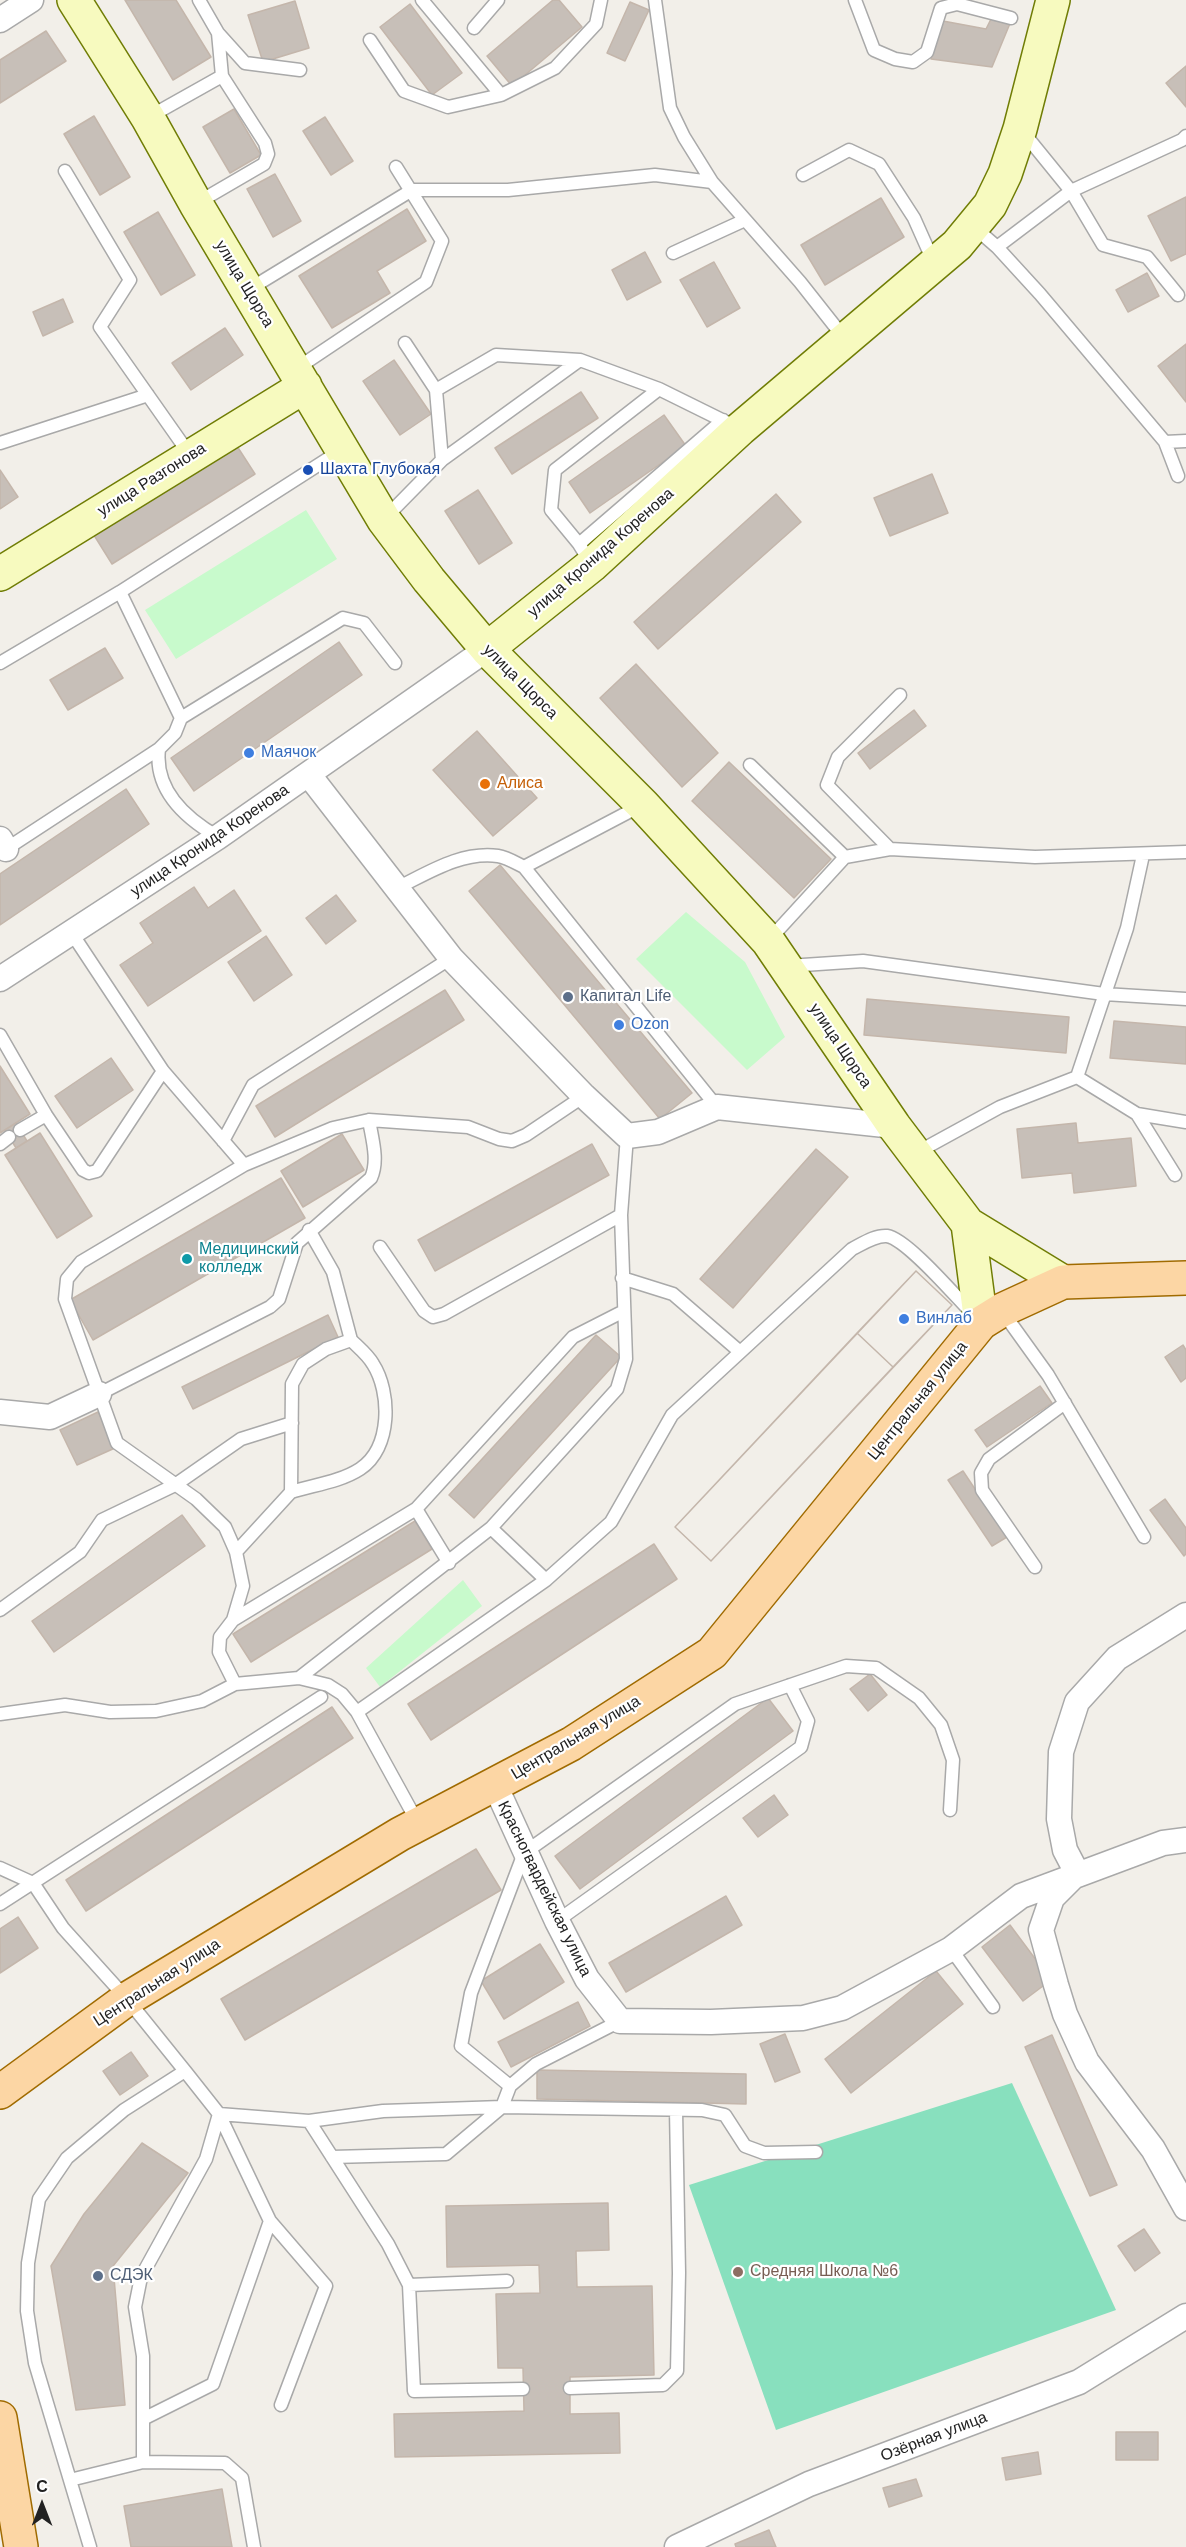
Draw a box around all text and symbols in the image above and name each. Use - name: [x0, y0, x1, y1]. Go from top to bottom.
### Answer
- street label: улица Щорса: [211, 237, 277, 331]
- street label: улица Разгонова: [94, 439, 210, 521]
- place label: Шахта Глубокая: [320, 460, 440, 480]
- marker: Шахта Глубокая: [301, 463, 315, 477]
- street label: улица Кронида Коренова: [524, 484, 678, 622]
- street label: улица Щорса: [479, 641, 561, 723]
- place label: Маячок: [261, 743, 316, 763]
- marker: Маячок: [242, 746, 256, 760]
- place label: Алиса: [497, 774, 543, 794]
- marker: Алиса: [478, 777, 492, 791]
- street label: улица Кронида Коренова: [127, 781, 293, 901]
- place label: Капитал Life: [580, 987, 671, 1007]
- marker: Капитал Life: [561, 990, 575, 1004]
- street label: улица Щорса: [805, 1000, 875, 1092]
- place label: Ozon: [631, 1015, 669, 1035]
- marker: Ozon: [612, 1018, 626, 1032]
- place label: Медицинский колледж: [199, 1240, 299, 1278]
- marker: Медицинский колледж: [180, 1252, 194, 1266]
- place label: Винлаб: [916, 1309, 972, 1329]
- marker: Винлаб: [897, 1312, 911, 1326]
- street label: Центральная улица: [864, 1338, 972, 1464]
- street label: Центральная улица: [508, 1692, 644, 1784]
- street label: Красногвардейская улица: [493, 1798, 595, 1980]
- street label: Центральная улица: [90, 1935, 224, 2031]
- place label: Средняя Школа №6: [750, 2262, 898, 2282]
- marker: Средняя Школа №6: [731, 2265, 745, 2279]
- place label: СДЭК: [110, 2266, 153, 2286]
- marker: СДЭК: [91, 2269, 105, 2283]
- street label: Озёрная улица: [878, 2408, 990, 2466]
- north arrow: [12, 2475, 72, 2535]
- text: С: [36, 2478, 48, 2495]

